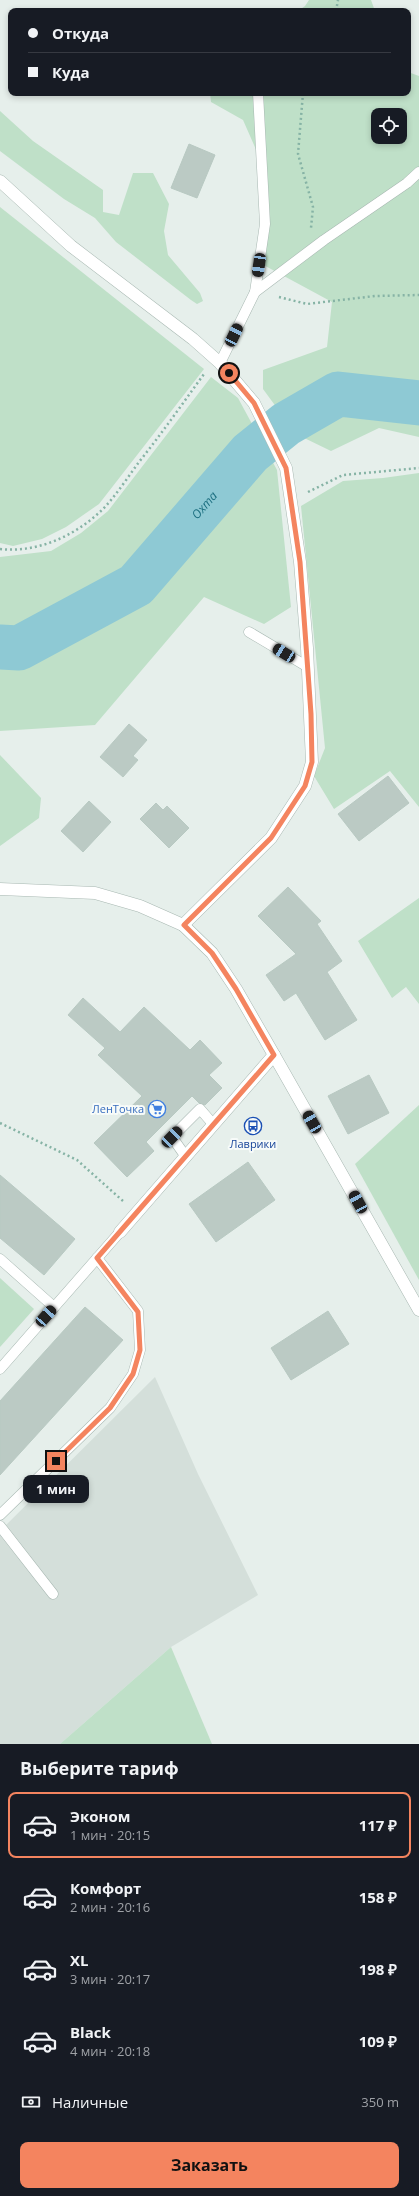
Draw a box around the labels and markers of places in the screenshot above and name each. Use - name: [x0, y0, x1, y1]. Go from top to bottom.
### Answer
- supermarket icon: ЛенТочка: [147, 1099, 167, 1119]
- place label: ЛенТочка: [92, 1101, 144, 1116]
- bus stop icon: Лаврики: [243, 1116, 263, 1136]
- place label: Лаврики: [230, 1136, 276, 1151]

